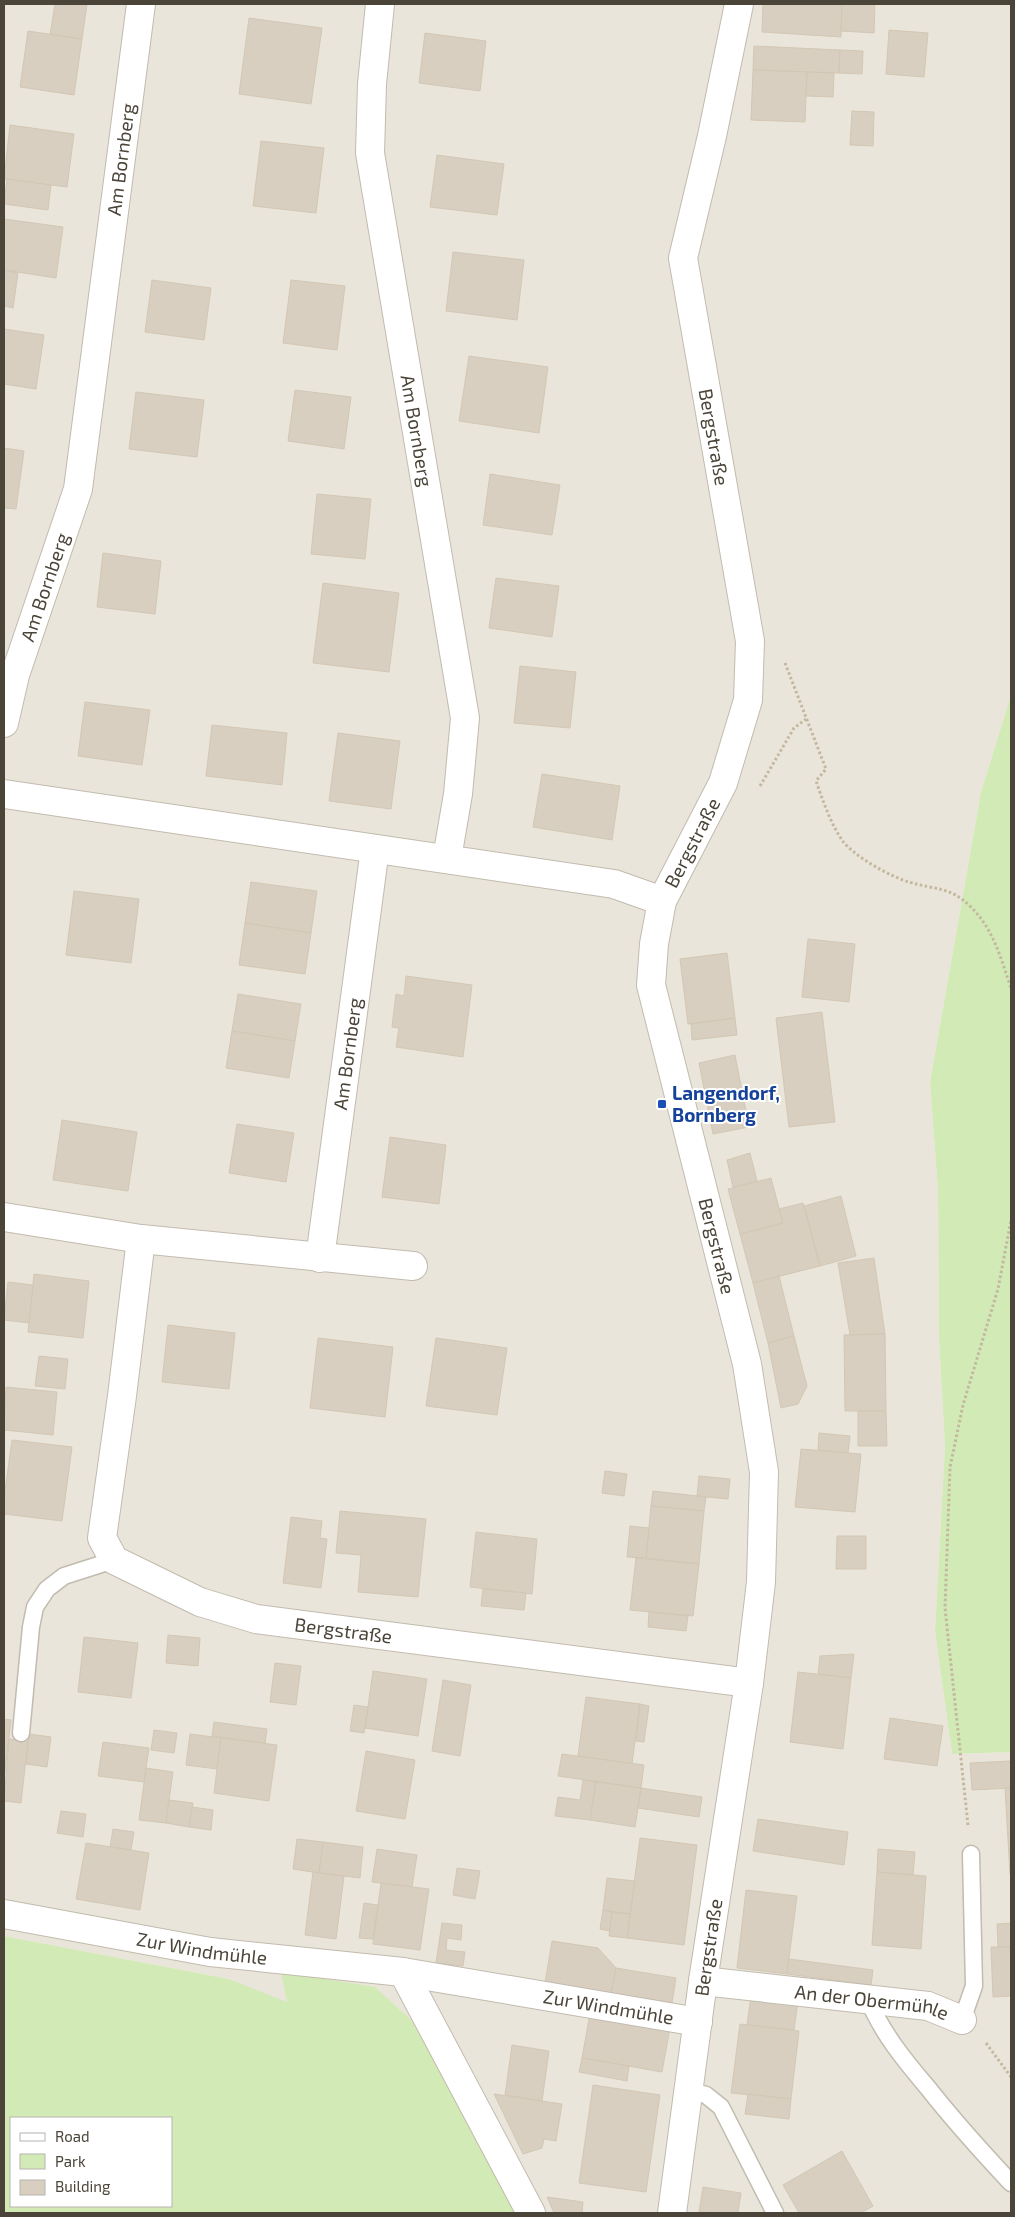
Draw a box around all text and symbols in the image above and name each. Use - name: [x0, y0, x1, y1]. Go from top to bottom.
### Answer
- street label: Am Bornberg: [102, 101, 139, 217]
- street label: Am Bornberg: [396, 373, 438, 489]
- street label: Bergstraße: [695, 387, 734, 487]
- street label: Am Bornberg: [15, 529, 73, 644]
- street label: Bergstraße: [659, 794, 724, 891]
- street label: Am Bornberg: [328, 996, 366, 1111]
- place label: Langendorf, Bornberg: [672, 1081, 780, 1126]
- marker: Langendorf, Bornberg: [656, 1098, 668, 1110]
- street label: Bergstraße: [694, 1195, 741, 1296]
- street label: Bergstraße: [293, 1612, 394, 1648]
- street label: Bergstraße: [689, 1897, 727, 1997]
- street label: Zur Windmühle: [135, 1927, 268, 1969]
- street label: An der Obermühle: [793, 1979, 952, 2024]
- street label: Zur Windmühle: [542, 1984, 676, 2029]
- legend: [10, 2117, 172, 2207]
- text: Road: [55, 2127, 90, 2145]
- text: Park: [55, 2152, 86, 2170]
- text: Building: [55, 2177, 111, 2195]

